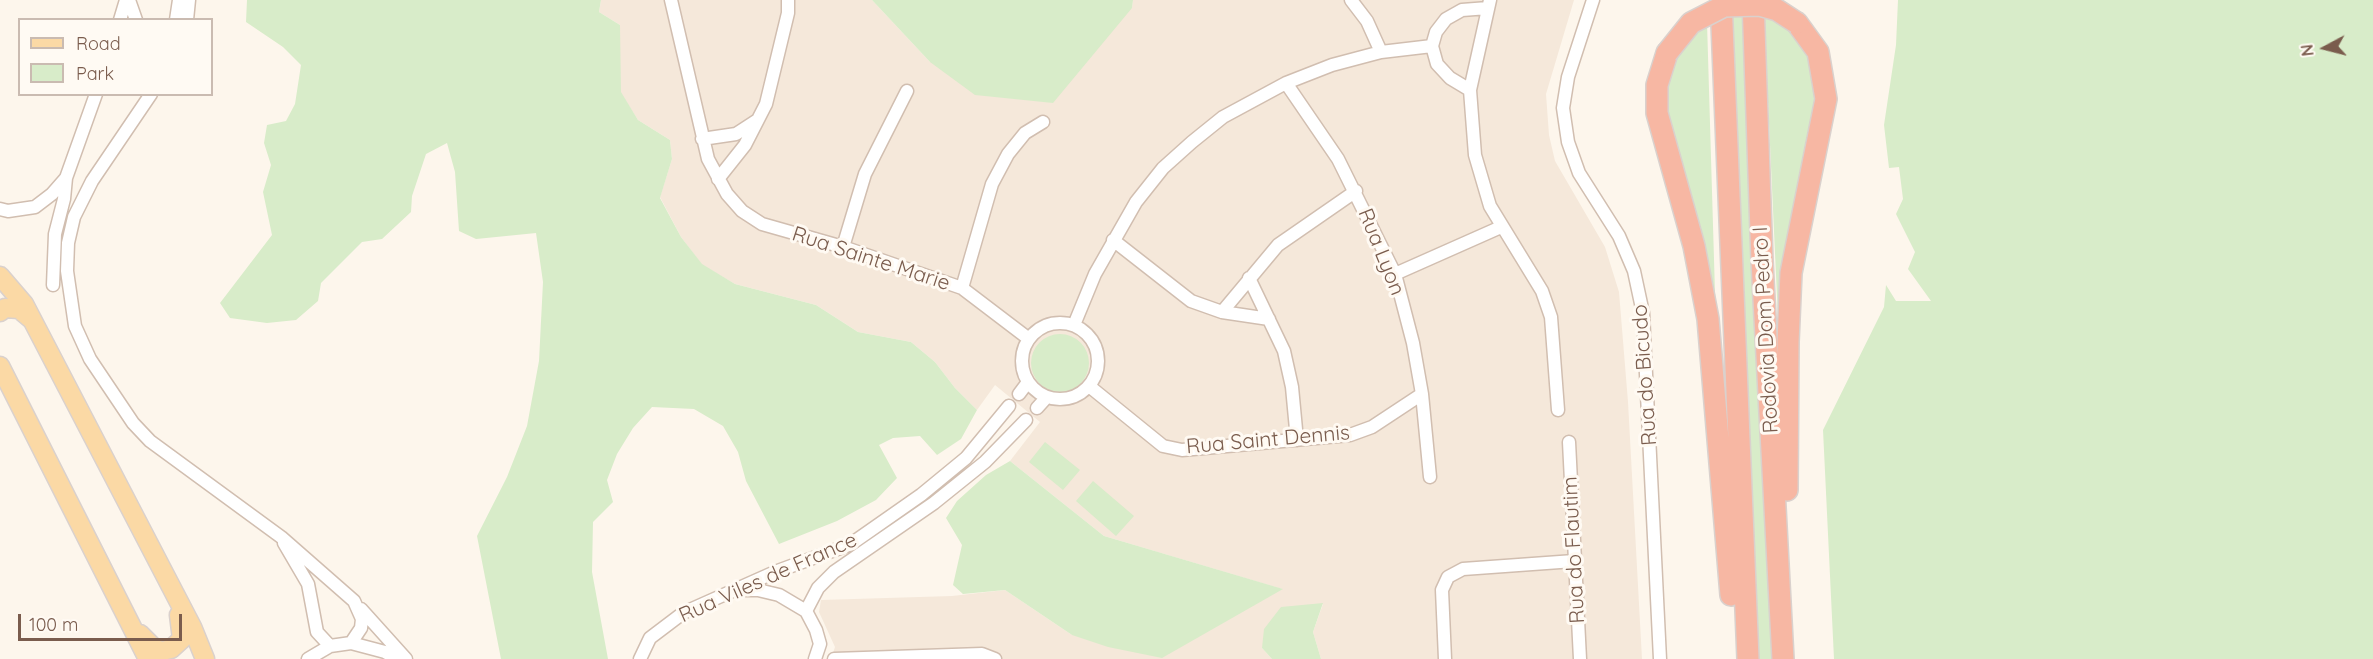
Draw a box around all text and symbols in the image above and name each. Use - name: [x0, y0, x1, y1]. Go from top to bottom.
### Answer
- legend: [18, 18, 213, 96]
- north arrow: [2295, 18, 2355, 78]
- text: Road: [76, 32, 121, 55]
- text: N: [2296, 43, 2318, 57]
- text: Park: [76, 62, 114, 85]
- street label: Rua Lyon: [1352, 205, 1410, 299]
- street label: Rua Sainte Marie: [789, 222, 953, 296]
- street label: Rodovia Dom Pedro I: [1748, 226, 1784, 434]
- street label: Rua do Bicudo: [1627, 303, 1663, 447]
- street label: Rua Saint Dennis: [1185, 420, 1351, 460]
- street label: Rua do Flautim: [1558, 476, 1590, 624]
- street label: Rua Viles de France: [675, 527, 861, 629]
- scale bar: [21, 602, 184, 640]
- text: 100 m: [29, 613, 78, 636]

